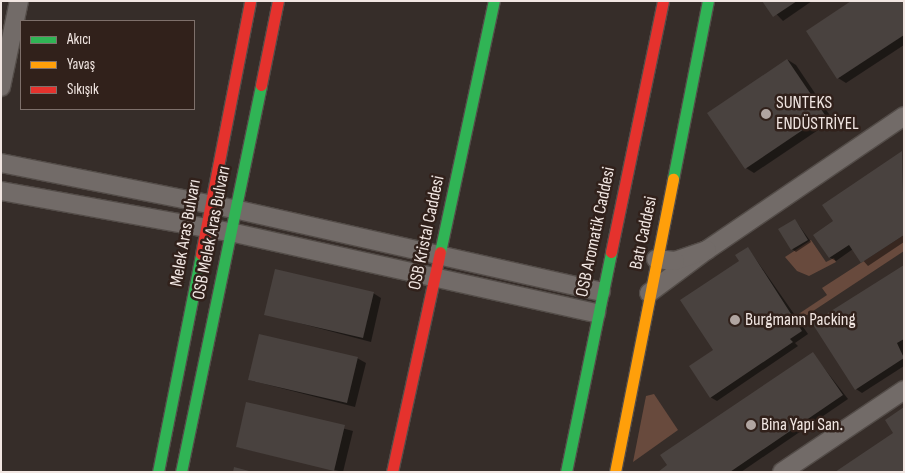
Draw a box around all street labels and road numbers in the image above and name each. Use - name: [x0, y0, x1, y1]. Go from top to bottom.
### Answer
- street label: OSB Melek Aras Bulvarı: [188, 164, 236, 302]
- street label: OSB Aromatik Caddesi: [572, 165, 620, 299]
- street label: OSB Kristal Caddesi: [404, 174, 450, 292]
- street label: Melek Aras Bulvarı: [166, 178, 206, 288]
- street label: Batı Caddesi: [626, 195, 662, 271]

